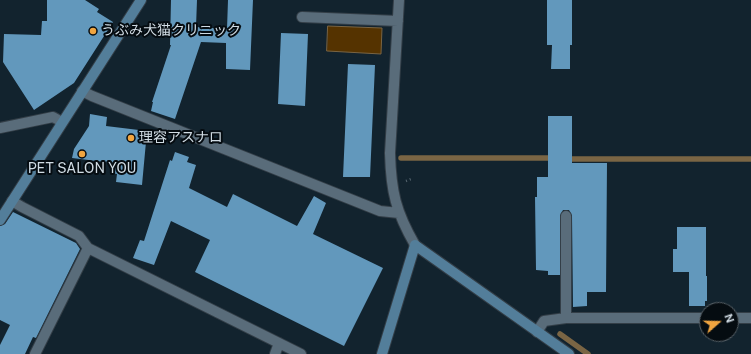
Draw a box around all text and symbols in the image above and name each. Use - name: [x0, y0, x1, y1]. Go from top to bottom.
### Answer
- place label: うぶみ犬猫クリニック: [101, 23, 241, 39]
- marker: うぶみ犬猫クリニック: [88, 26, 98, 36]
- place label: 理容アスナロ: [139, 130, 223, 146]
- marker: 理容アスナロ: [126, 133, 136, 143]
- marker: PET SALON YOU: [77, 149, 87, 159]
- place label: PET SALON YOU: [28, 161, 136, 177]
- north arrow: [699, 302, 739, 342]
- text: N: [722, 312, 736, 324]

